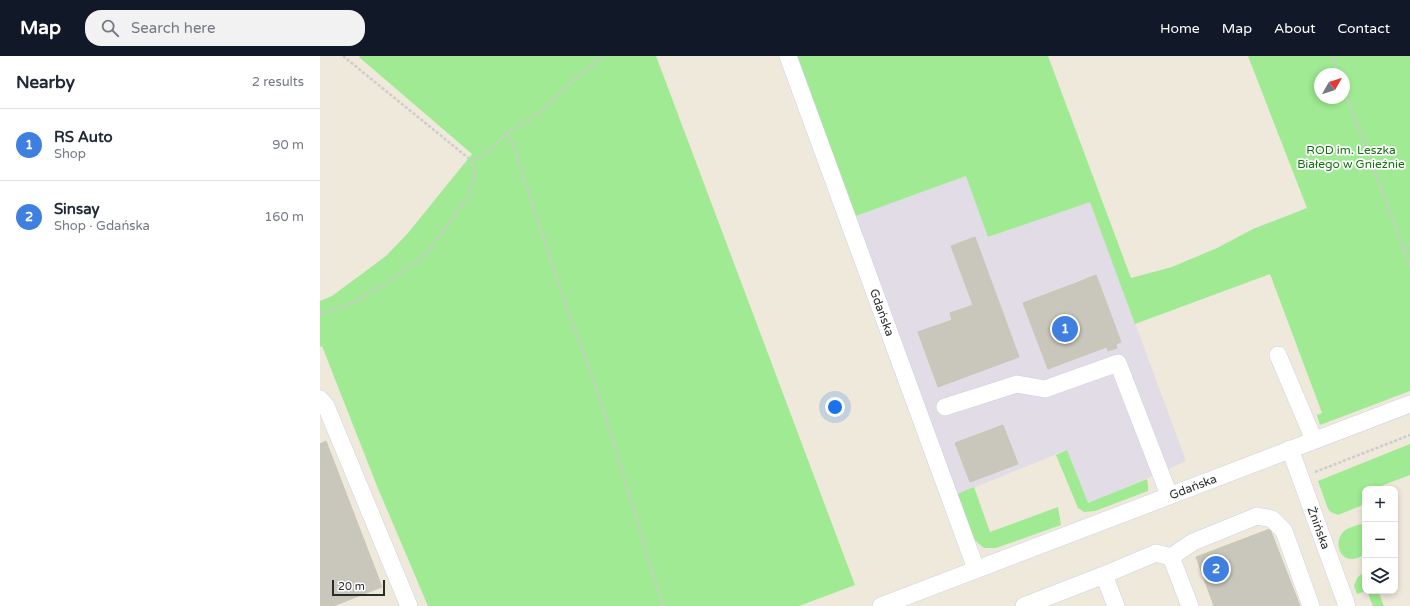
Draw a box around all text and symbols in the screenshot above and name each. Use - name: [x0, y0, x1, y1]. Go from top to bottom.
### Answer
- search box: [85, 10, 365, 46]
- text: Map: [20, 17, 61, 39]
- icon: search: [99, 17, 121, 39]
- text: Search here: [131, 19, 215, 37]
- text: Home: [1160, 20, 1200, 37]
- text: Map: [1222, 20, 1252, 37]
- text: About: [1274, 20, 1316, 37]
- text: Contact: [1338, 20, 1390, 37]
- north arrow: [1314, 68, 1350, 104]
- text: Nearby: [16, 72, 75, 93]
- text: 2 results: [252, 74, 304, 90]
- text: RS Auto: [54, 128, 113, 146]
- text: 1: [25, 137, 33, 153]
- text: 90 m: [272, 137, 304, 153]
- park label: ROD im. Leszka Białego w Gnieźnie: [1297, 143, 1405, 171]
- text: Shop: [54, 146, 86, 162]
- text: Sinsay: [54, 200, 100, 218]
- text: 2: [25, 209, 33, 225]
- text: 160 m: [264, 209, 304, 225]
- text: Shop · Gdańska: [54, 218, 150, 234]
- street label: Gdańska: [867, 287, 897, 338]
- pin: 1: [1052, 314, 1078, 344]
- your location: [825, 397, 845, 417]
- street label: Gdańska: [1167, 471, 1219, 502]
- map controls: [1362, 486, 1398, 594]
- button: +: [1362, 486, 1398, 522]
- street label: Żnińska: [1305, 505, 1333, 551]
- button: −: [1362, 522, 1398, 558]
- pin: 2: [1203, 554, 1229, 584]
- button: layers: [1362, 558, 1398, 594]
- scale bar: [332, 578, 385, 597]
- text: 20 m: [338, 580, 365, 593]

